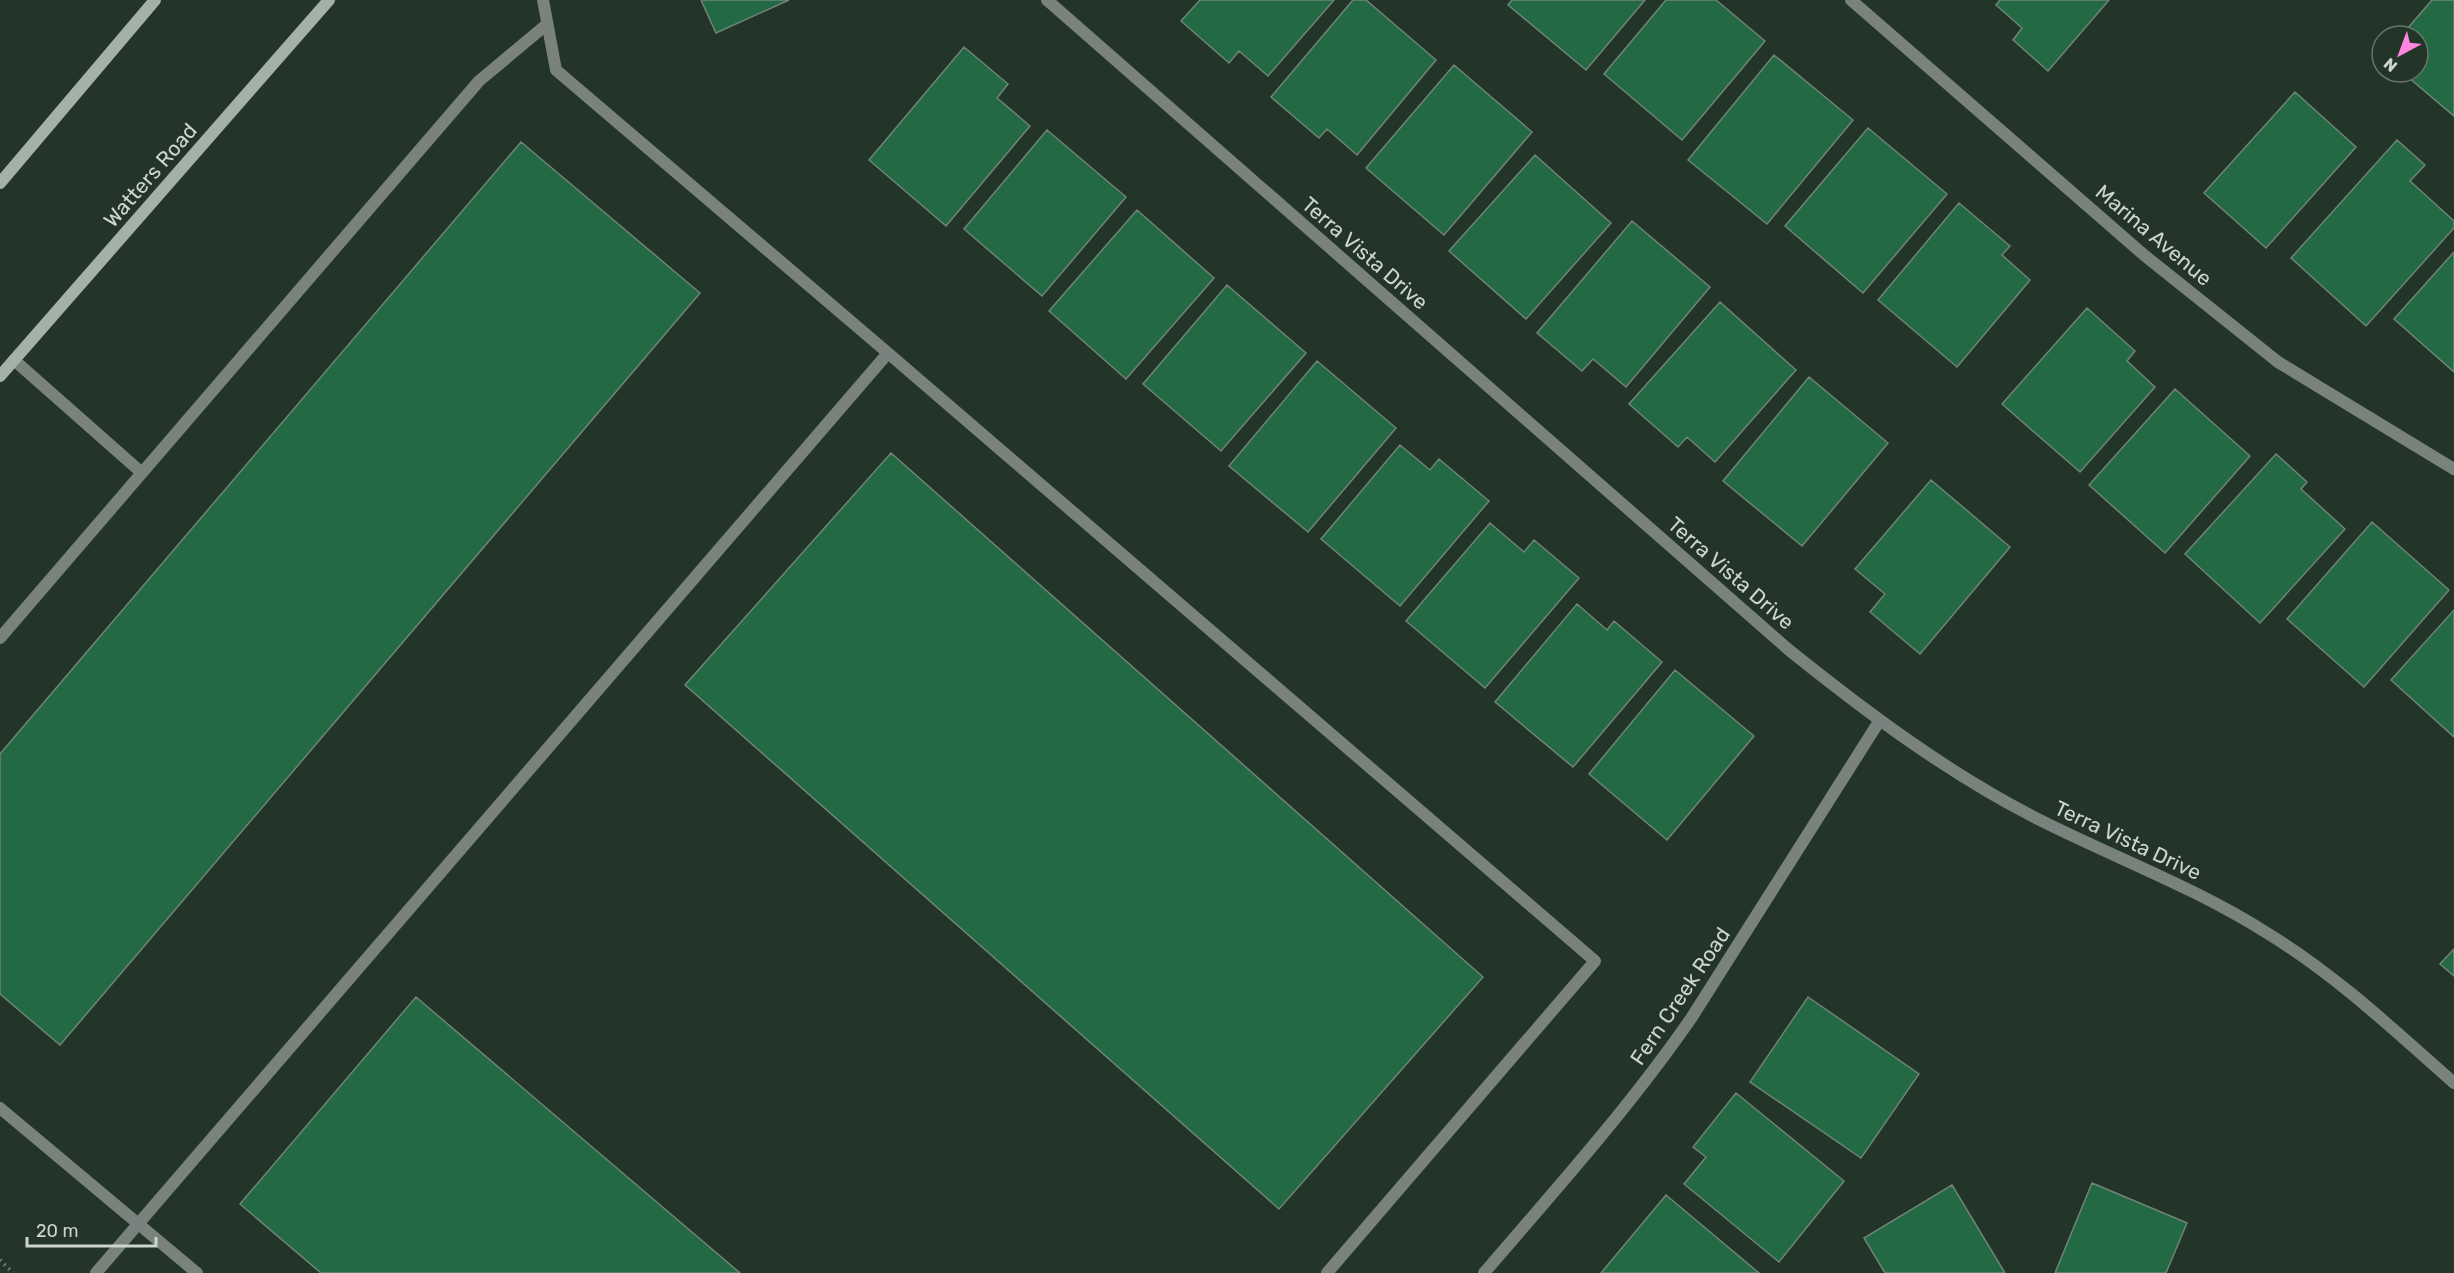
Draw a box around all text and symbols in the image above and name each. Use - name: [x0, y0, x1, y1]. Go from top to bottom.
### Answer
- north arrow: [2370, 24, 2430, 84]
- text: N: [2380, 54, 2401, 76]
- street label: Watters Road: [98, 118, 202, 232]
- street label: Marina Avenue: [2091, 179, 2217, 291]
- street label: Terra Vista Drive: [1297, 191, 1433, 315]
- street label: Terra Vista Drive: [1663, 511, 1799, 635]
- street label: Terra Vista Drive: [2051, 795, 2205, 885]
- street label: Fern Creek Road: [1625, 922, 1735, 1070]
- scale bar: [27, 1210, 156, 1248]
- text: 20 m: [36, 1220, 78, 1242]

